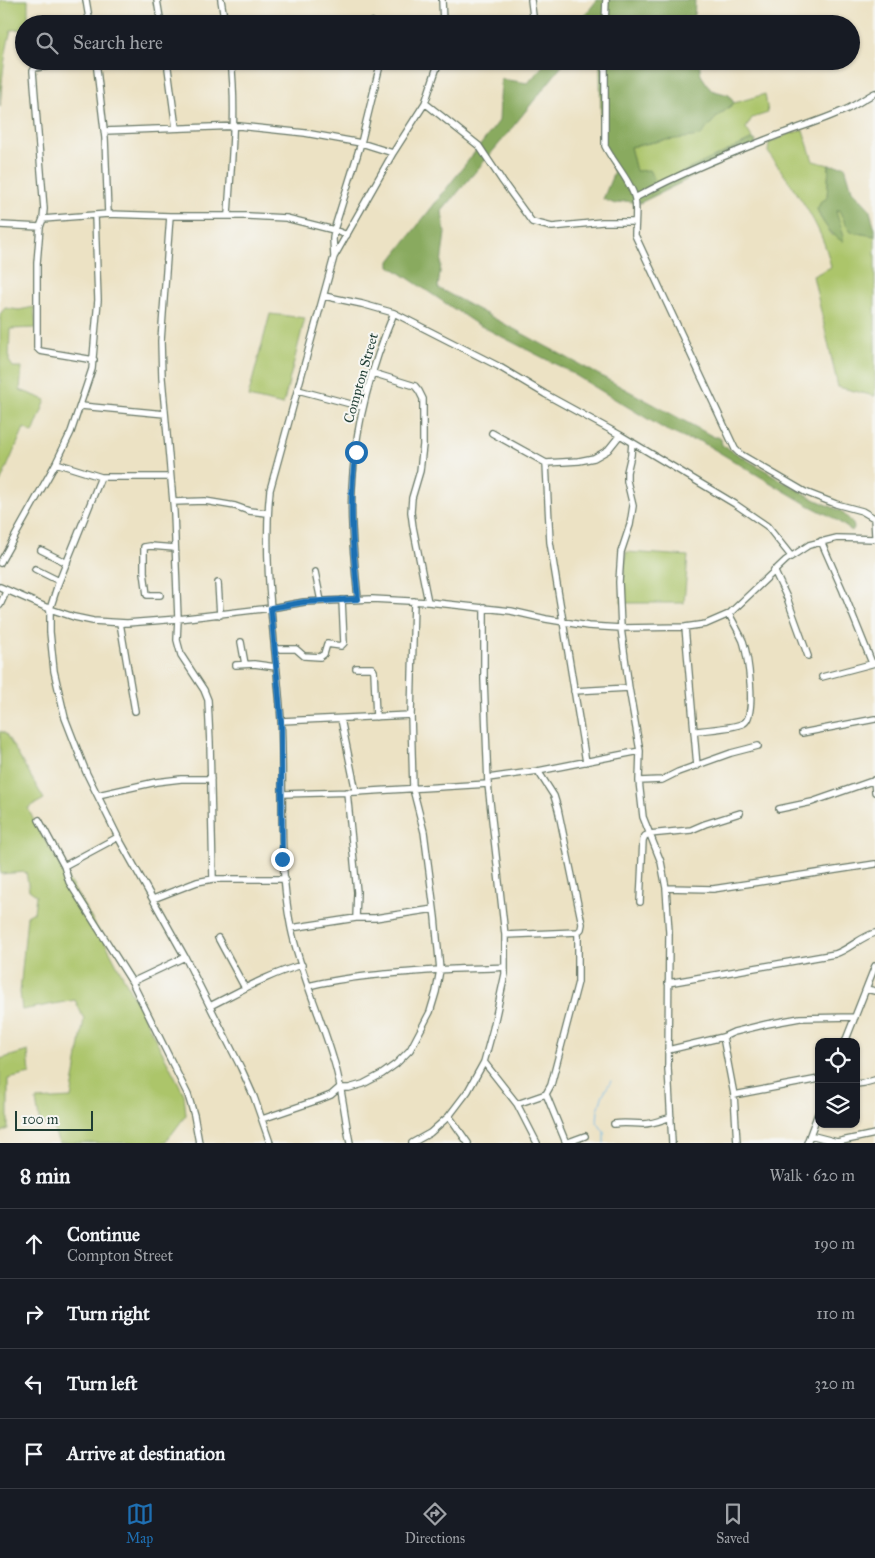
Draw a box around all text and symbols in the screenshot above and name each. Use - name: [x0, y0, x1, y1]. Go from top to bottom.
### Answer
- search box: [15, 15, 860, 70]
- icon: search: [33, 29, 61, 57]
- text: Search here: [73, 31, 163, 54]
- street label: Compton Street: [340, 331, 382, 425]
- route start: [345, 441, 368, 464]
- route end: [271, 848, 294, 871]
- map controls: [815, 1038, 860, 1128]
- button: locate: [815, 1038, 860, 1083]
- button: layers: [815, 1083, 860, 1128]
- scale bar: [15, 1108, 92, 1131]
- text: 100 m: [22, 1111, 59, 1128]
- text: 8 min: [20, 1163, 70, 1189]
- text: Walk · 620 m: [769, 1166, 855, 1185]
- text: Continue: [67, 1223, 140, 1246]
- icon: ahead: [20, 1230, 48, 1258]
- text: 190 m: [814, 1234, 855, 1253]
- text: Compton Street: [67, 1246, 173, 1265]
- icon: right: [20, 1300, 48, 1328]
- text: Turn right: [67, 1302, 150, 1325]
- text: 110 m: [816, 1304, 855, 1323]
- icon: left: [20, 1370, 48, 1398]
- text: Turn left: [67, 1372, 137, 1395]
- text: 320 m: [815, 1374, 855, 1393]
- icon: arrive: [20, 1440, 48, 1468]
- text: Arrive at destination: [67, 1442, 225, 1465]
- tab: Map: [126, 1500, 154, 1547]
- tab: Directions: [405, 1500, 465, 1547]
- tab: Saved: [716, 1500, 749, 1547]

